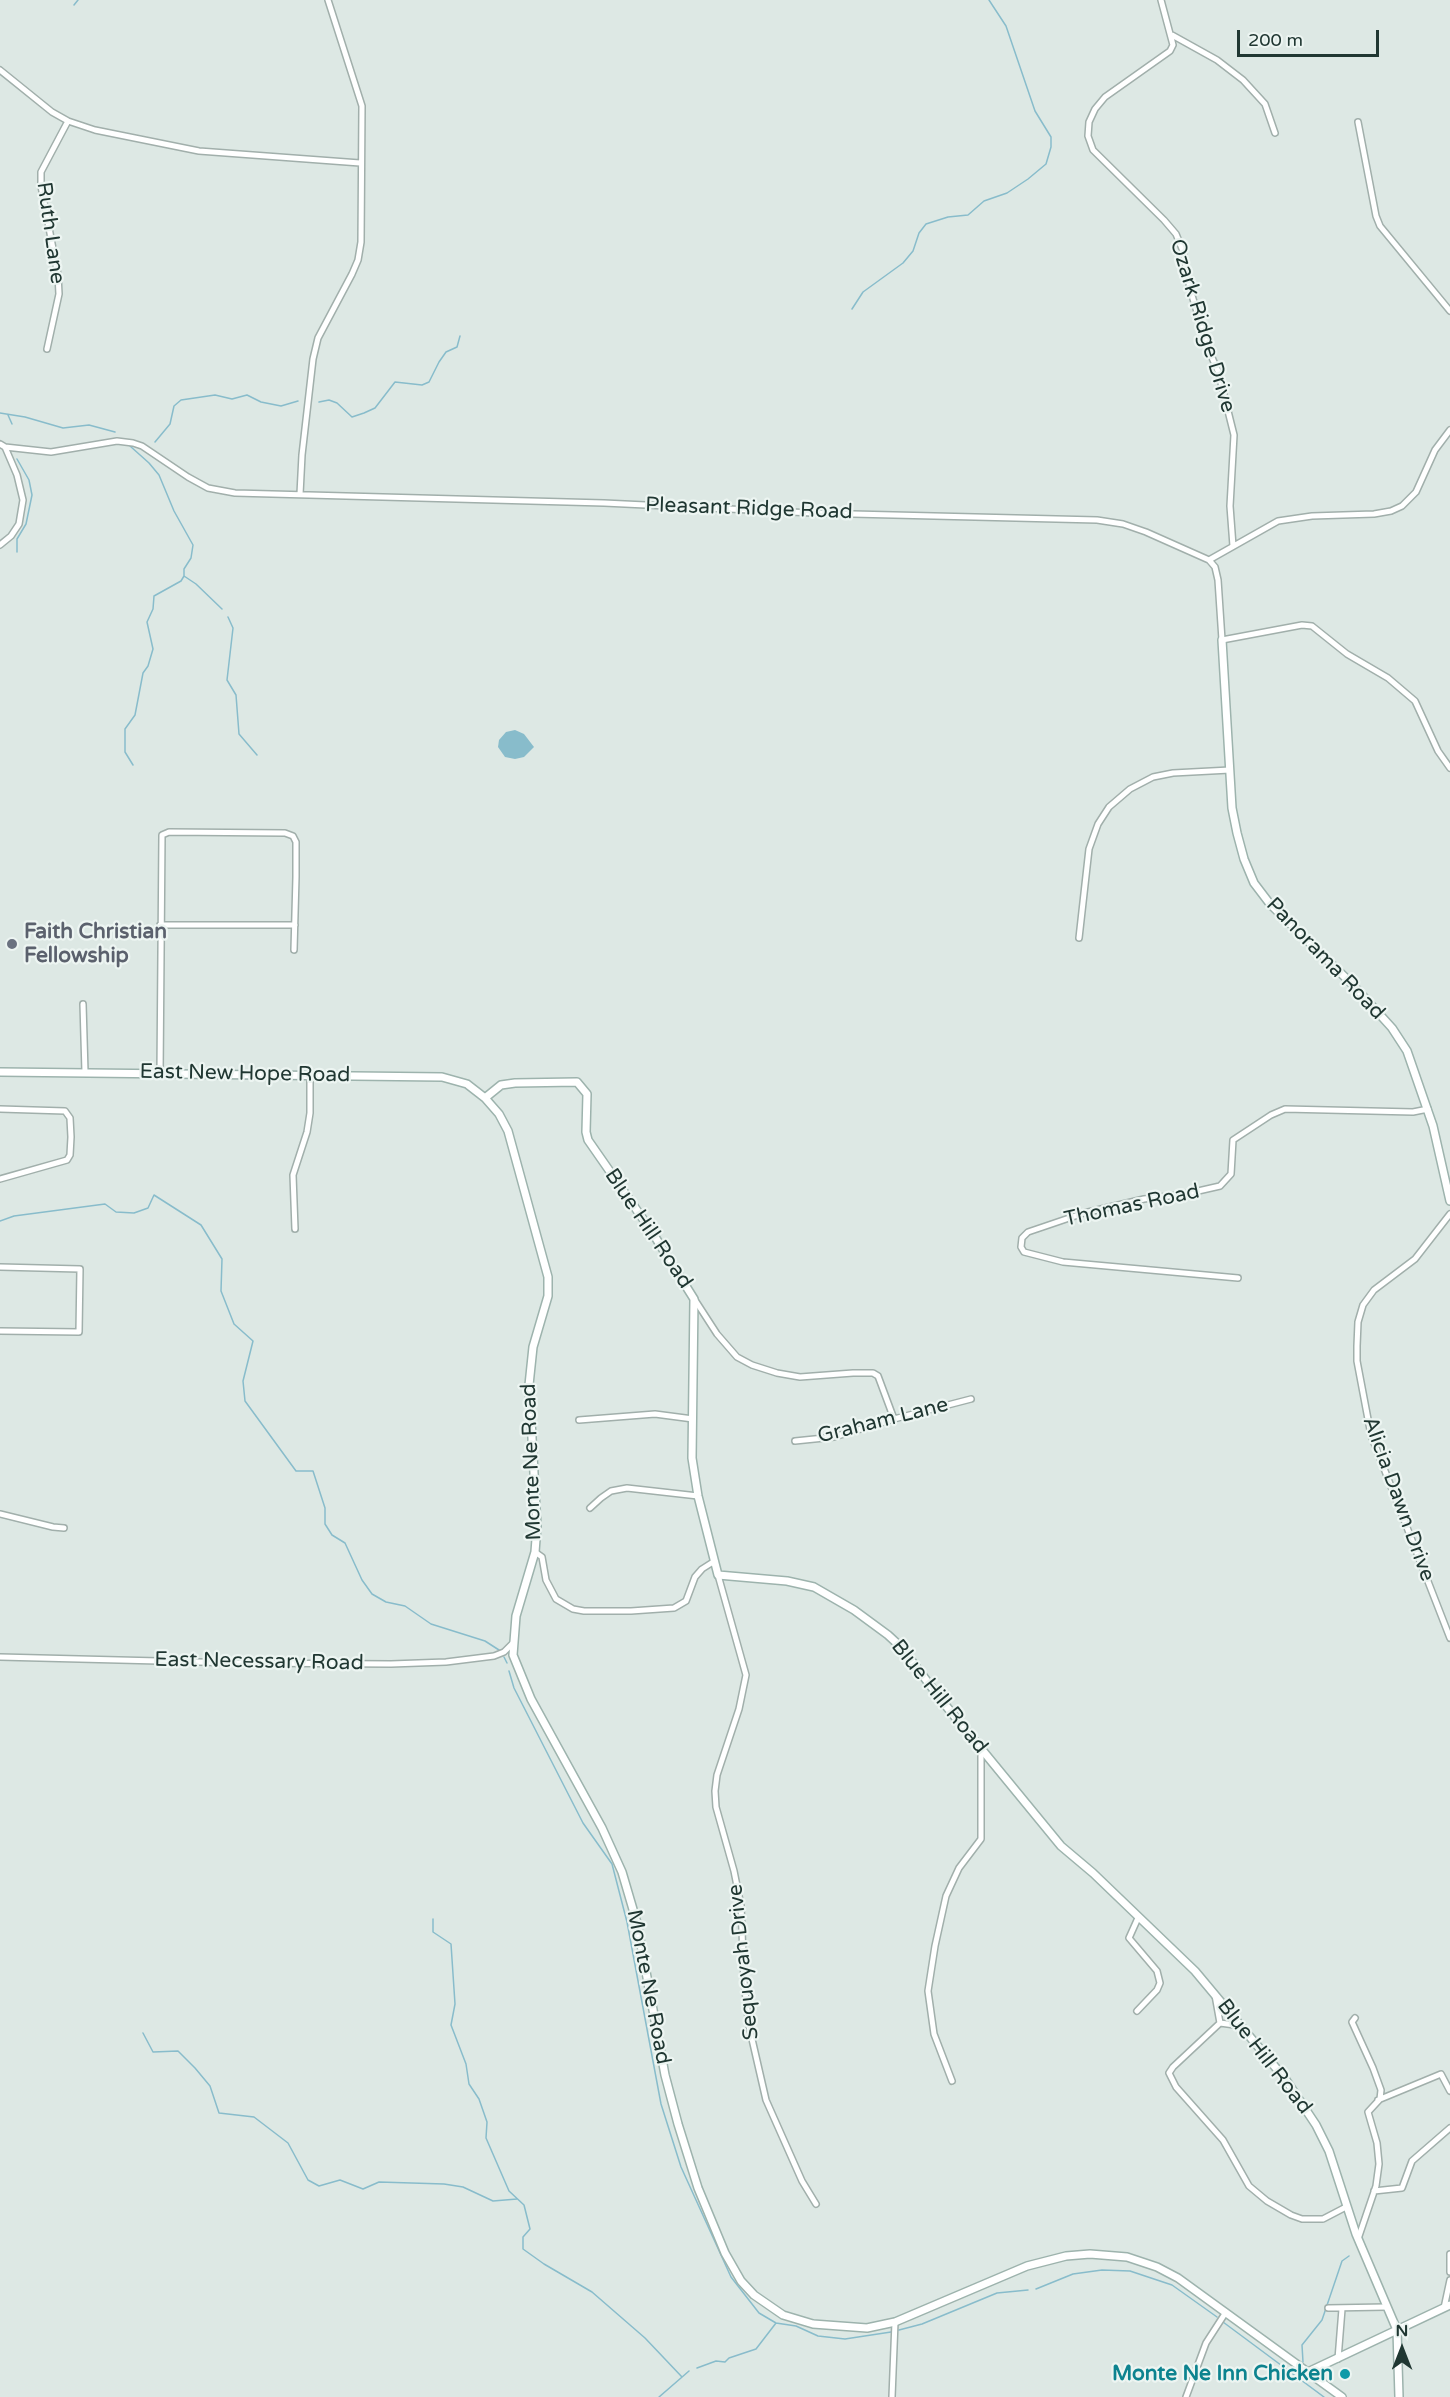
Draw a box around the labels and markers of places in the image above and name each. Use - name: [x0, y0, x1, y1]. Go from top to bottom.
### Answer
- place label: Faith Christian Fellowship: [24, 919, 167, 969]
- marker: Faith Christian Fellowship: [5, 937, 19, 951]
- place label: Monte Ne Inn Chicken: [1112, 2361, 1333, 2387]
- marker: Monte Ne Inn Chicken: [1338, 2367, 1352, 2381]

